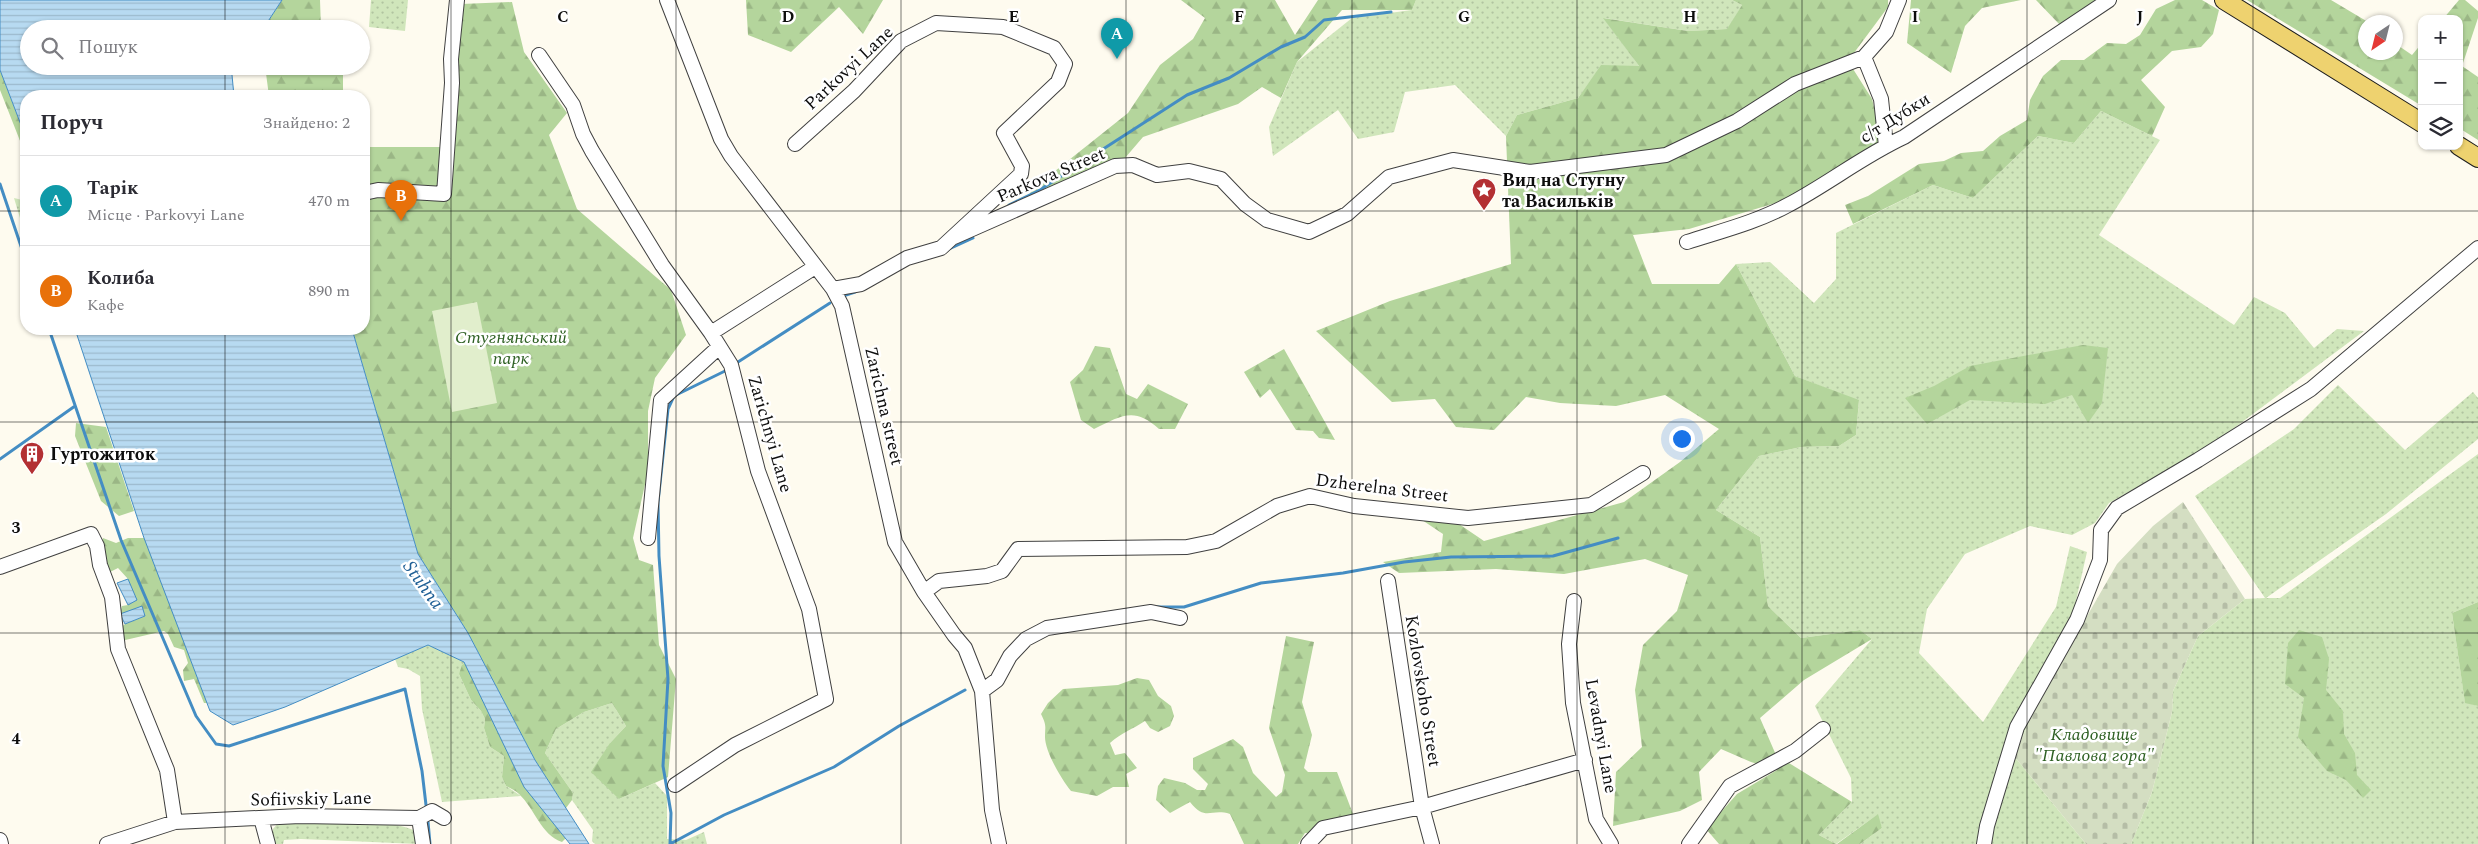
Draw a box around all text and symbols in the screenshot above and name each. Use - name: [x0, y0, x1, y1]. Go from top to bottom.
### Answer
- text: C: [557, 5, 569, 29]
- text: D: [782, 5, 795, 29]
- text: E: [1009, 5, 1019, 29]
- text: F: [1234, 5, 1244, 29]
- text: G: [1458, 5, 1470, 29]
- text: H: [1683, 5, 1697, 29]
- text: I: [1912, 5, 1918, 29]
- text: J: [2137, 5, 2144, 29]
- north arrow: [2358, 15, 2403, 60]
- map controls: [2418, 15, 2463, 150]
- button: +: [2418, 15, 2463, 60]
- pin: A: [1101, 18, 1133, 59]
- search box: [20, 20, 370, 75]
- street label: Parkovyi Lane: [798, 20, 900, 116]
- text: Пошук: [78, 33, 138, 62]
- icon: search: [38, 34, 66, 62]
- button: −: [2418, 60, 2463, 105]
- street label: с/т Дубки: [1854, 86, 1936, 150]
- button: layers: [2418, 105, 2463, 150]
- text: Поруч: [40, 107, 103, 139]
- text: Знайдено: 2: [262, 111, 350, 135]
- street label: Parkova Street: [992, 140, 1110, 210]
- place label: Вид на Стугну та Васильків: [1502, 167, 1626, 215]
- text: Тарік: [87, 174, 138, 203]
- place icon: Вид на Стугну та Васильків: [1471, 177, 1497, 211]
- pin: B: [385, 180, 417, 221]
- text: A: [50, 189, 62, 213]
- text: 470 m: [308, 189, 350, 213]
- text: Місце · Parkovyi Lane: [87, 203, 245, 227]
- text: Колиба: [87, 264, 154, 293]
- text: B: [50, 279, 62, 303]
- text: 890 m: [308, 279, 350, 303]
- text: Кафе: [87, 293, 125, 317]
- park label: Стугнянський парк: [455, 324, 568, 372]
- street label: Zarichna street: [857, 344, 911, 468]
- street label: Zarichnyi Lane: [740, 372, 800, 496]
- your location: [1669, 426, 1695, 452]
- building icon: Гуртожиток: [19, 441, 45, 475]
- place label: Гуртожиток: [50, 441, 156, 468]
- street label: Dzherelna Street: [1314, 466, 1450, 510]
- text: 3: [12, 516, 21, 540]
- water label: Stuhna: [395, 554, 451, 616]
- street label: Kozlovskoho Street: [1398, 613, 1448, 769]
- street label: Levadnyi Lane: [1578, 677, 1624, 795]
- park label: Кладовище "Павлова гора": [2034, 721, 2155, 769]
- text: 4: [12, 727, 21, 751]
- street label: Sofiivskiy Lane: [250, 784, 372, 814]

